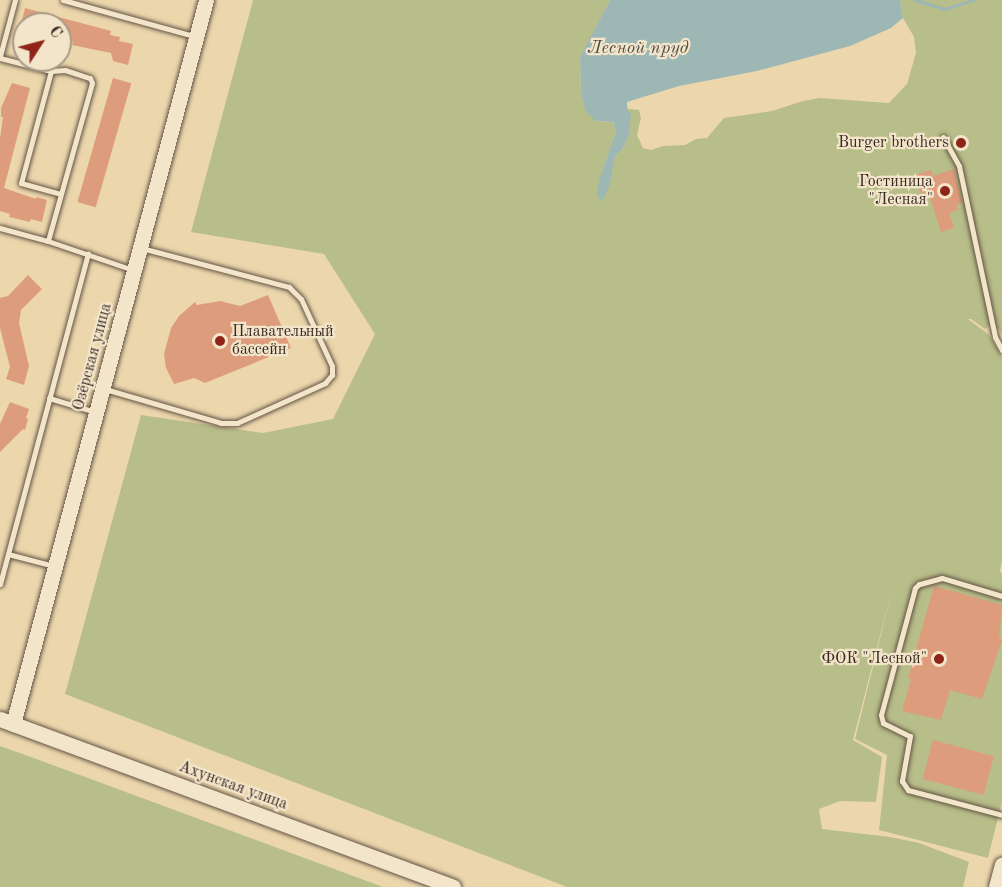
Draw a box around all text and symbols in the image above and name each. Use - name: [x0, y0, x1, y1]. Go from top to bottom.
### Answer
- north arrow: [12, 12, 72, 72]
- text: С: [45, 24, 65, 42]
- water label: Лесной пруд: [588, 37, 688, 59]
- place label: Burger brothers: [838, 133, 949, 153]
- marker: Burger brothers: [954, 136, 968, 150]
- place label: Гостиница "Лесная": [859, 172, 933, 210]
- marker: Гостиница "Лесная": [938, 184, 952, 198]
- street label: Озёрская улица: [69, 301, 117, 413]
- place label: Плавательный бассейн: [232, 322, 334, 360]
- marker: Плавательный бассейн: [213, 334, 227, 348]
- place label: ФОК "Лесной": [822, 649, 927, 669]
- marker: ФОК "Лесной": [932, 652, 946, 666]
- street label: Ахунская улица: [176, 757, 290, 815]

